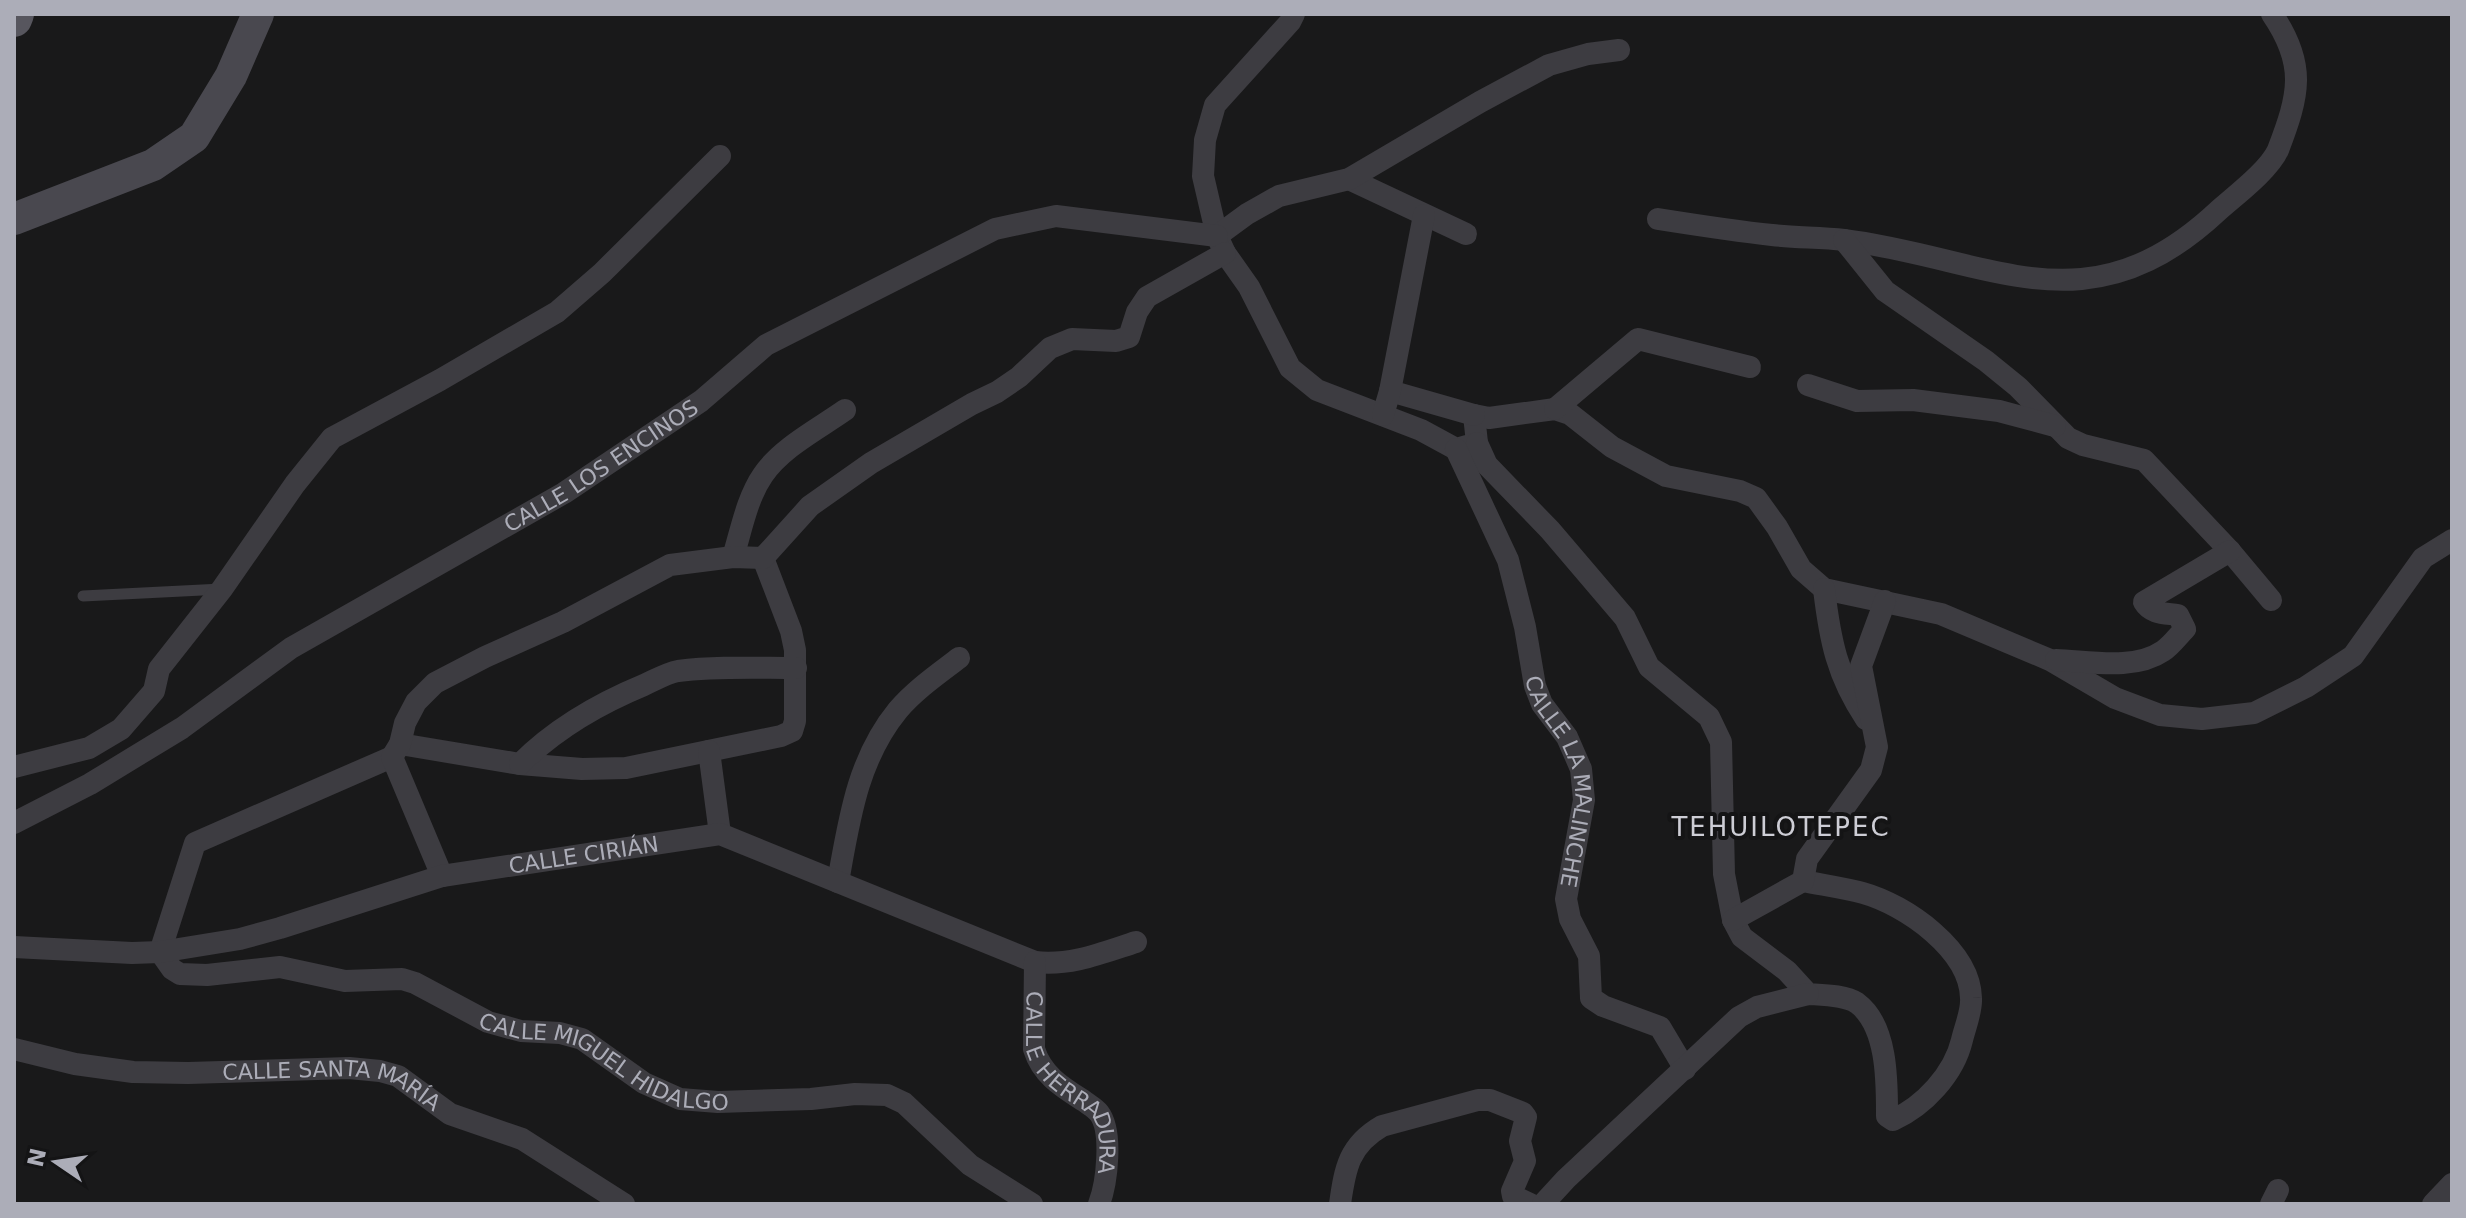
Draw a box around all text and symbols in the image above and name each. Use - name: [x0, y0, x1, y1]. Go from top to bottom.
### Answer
- street label: CALLE LOS ENCINOS: [499, 394, 703, 537]
- street label: CALLE LA MALINCHE: [1521, 674, 1597, 889]
- district label: TEHUILOTEPEC: [1670, 812, 1891, 842]
- street label: CALLE CIRIÁN: [507, 831, 660, 878]
- street label: CALLE HERRADURA: [1021, 991, 1120, 1175]
- street label: CALLE MIGUEL HIDALGO: [475, 1007, 729, 1115]
- street label: CALLE SANTA MARÍA: [222, 1055, 446, 1116]
- north arrow: [16, 1122, 96, 1202]
- text: N: [23, 1146, 51, 1169]

